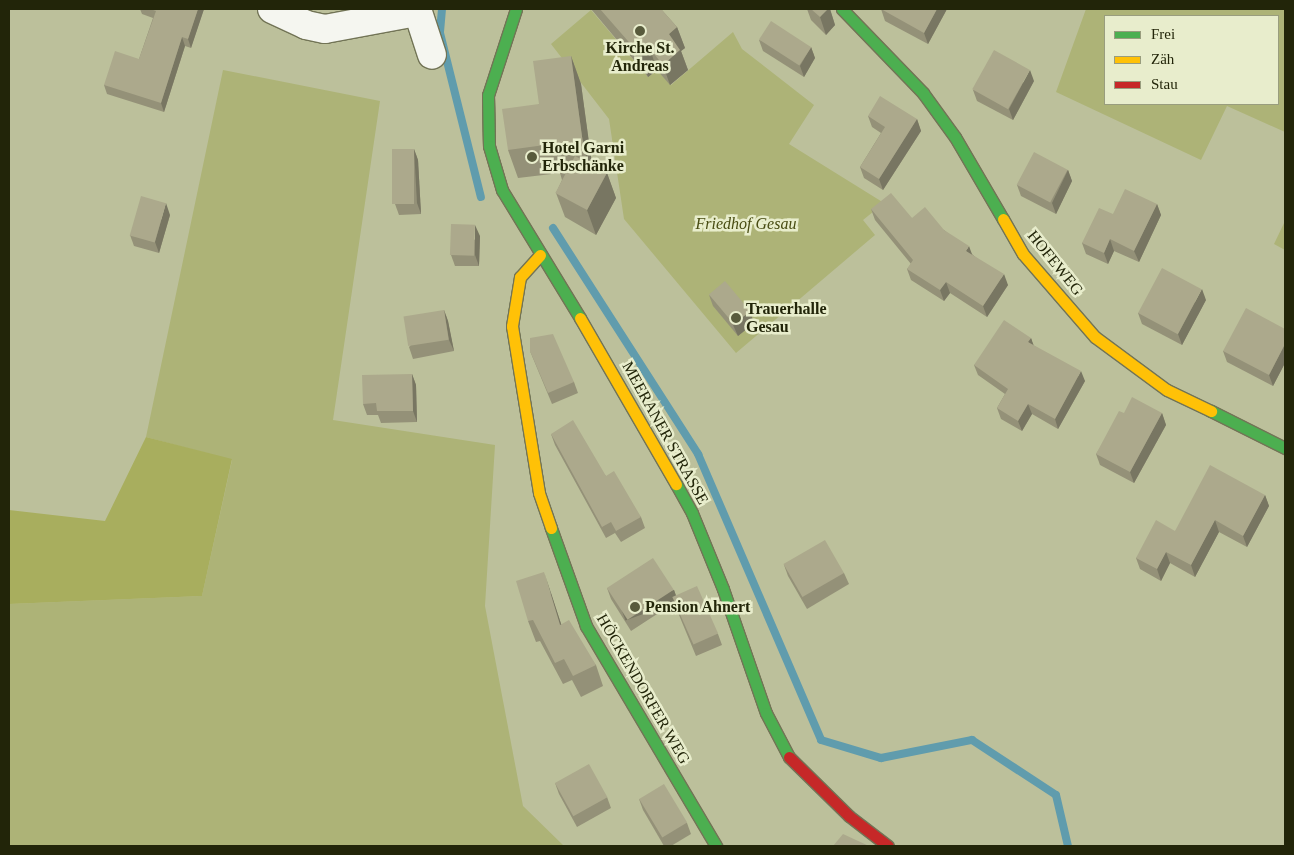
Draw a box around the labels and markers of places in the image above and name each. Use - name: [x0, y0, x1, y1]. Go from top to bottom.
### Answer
- marker: Kirche St. Andreas: [634, 25, 646, 37]
- place label: Kirche St. Andreas: [605, 38, 675, 76]
- place label: Hotel Garni Erbschänke: [542, 138, 624, 176]
- marker: Hotel Garni Erbschänke: [526, 151, 538, 163]
- place label: Trauerhalle Gesau: [746, 299, 827, 337]
- marker: Trauerhalle Gesau: [730, 312, 742, 324]
- place label: Pension Ahnert: [645, 597, 751, 617]
- marker: Pension Ahnert: [629, 601, 641, 613]

